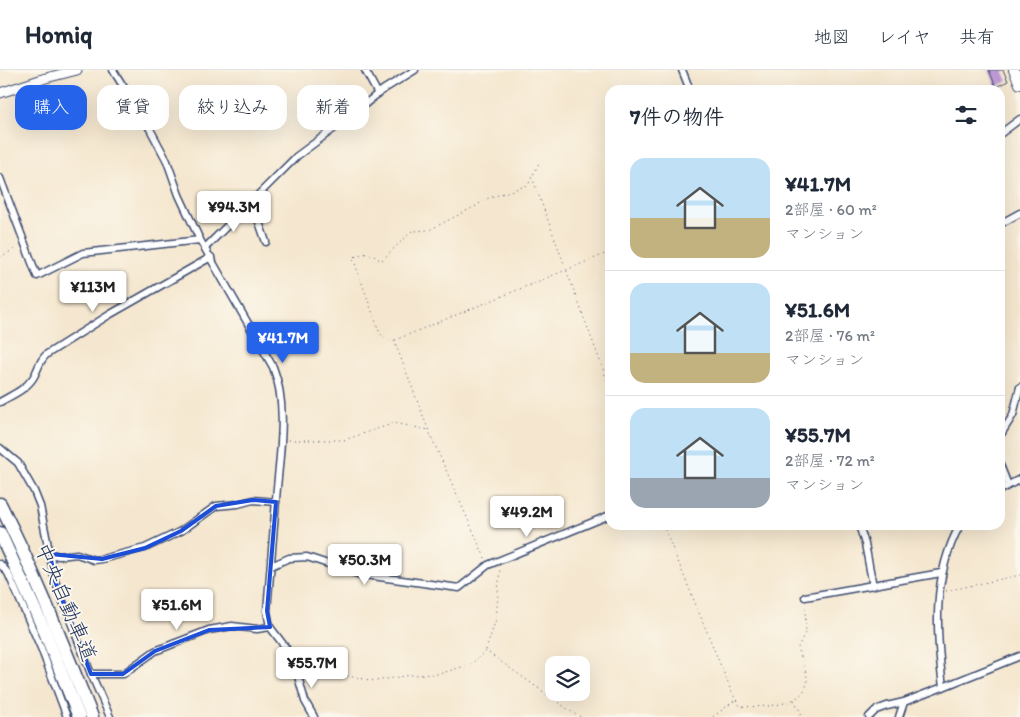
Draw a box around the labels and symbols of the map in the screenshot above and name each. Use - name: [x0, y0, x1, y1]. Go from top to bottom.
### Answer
- pin: ¥94.3M: [193, 190, 275, 233]
- pin: ¥113M: [58, 270, 128, 313]
- pin: ¥41.7M: [242, 322, 324, 364]
- pin: ¥49.2M: [486, 496, 568, 538]
- street label: 中央自動車道: [30, 539, 103, 665]
- pin: ¥50.3M: [324, 544, 406, 586]
- pin: ¥51.6M: [136, 588, 218, 631]
- pin: ¥55.7M: [271, 646, 353, 689]

